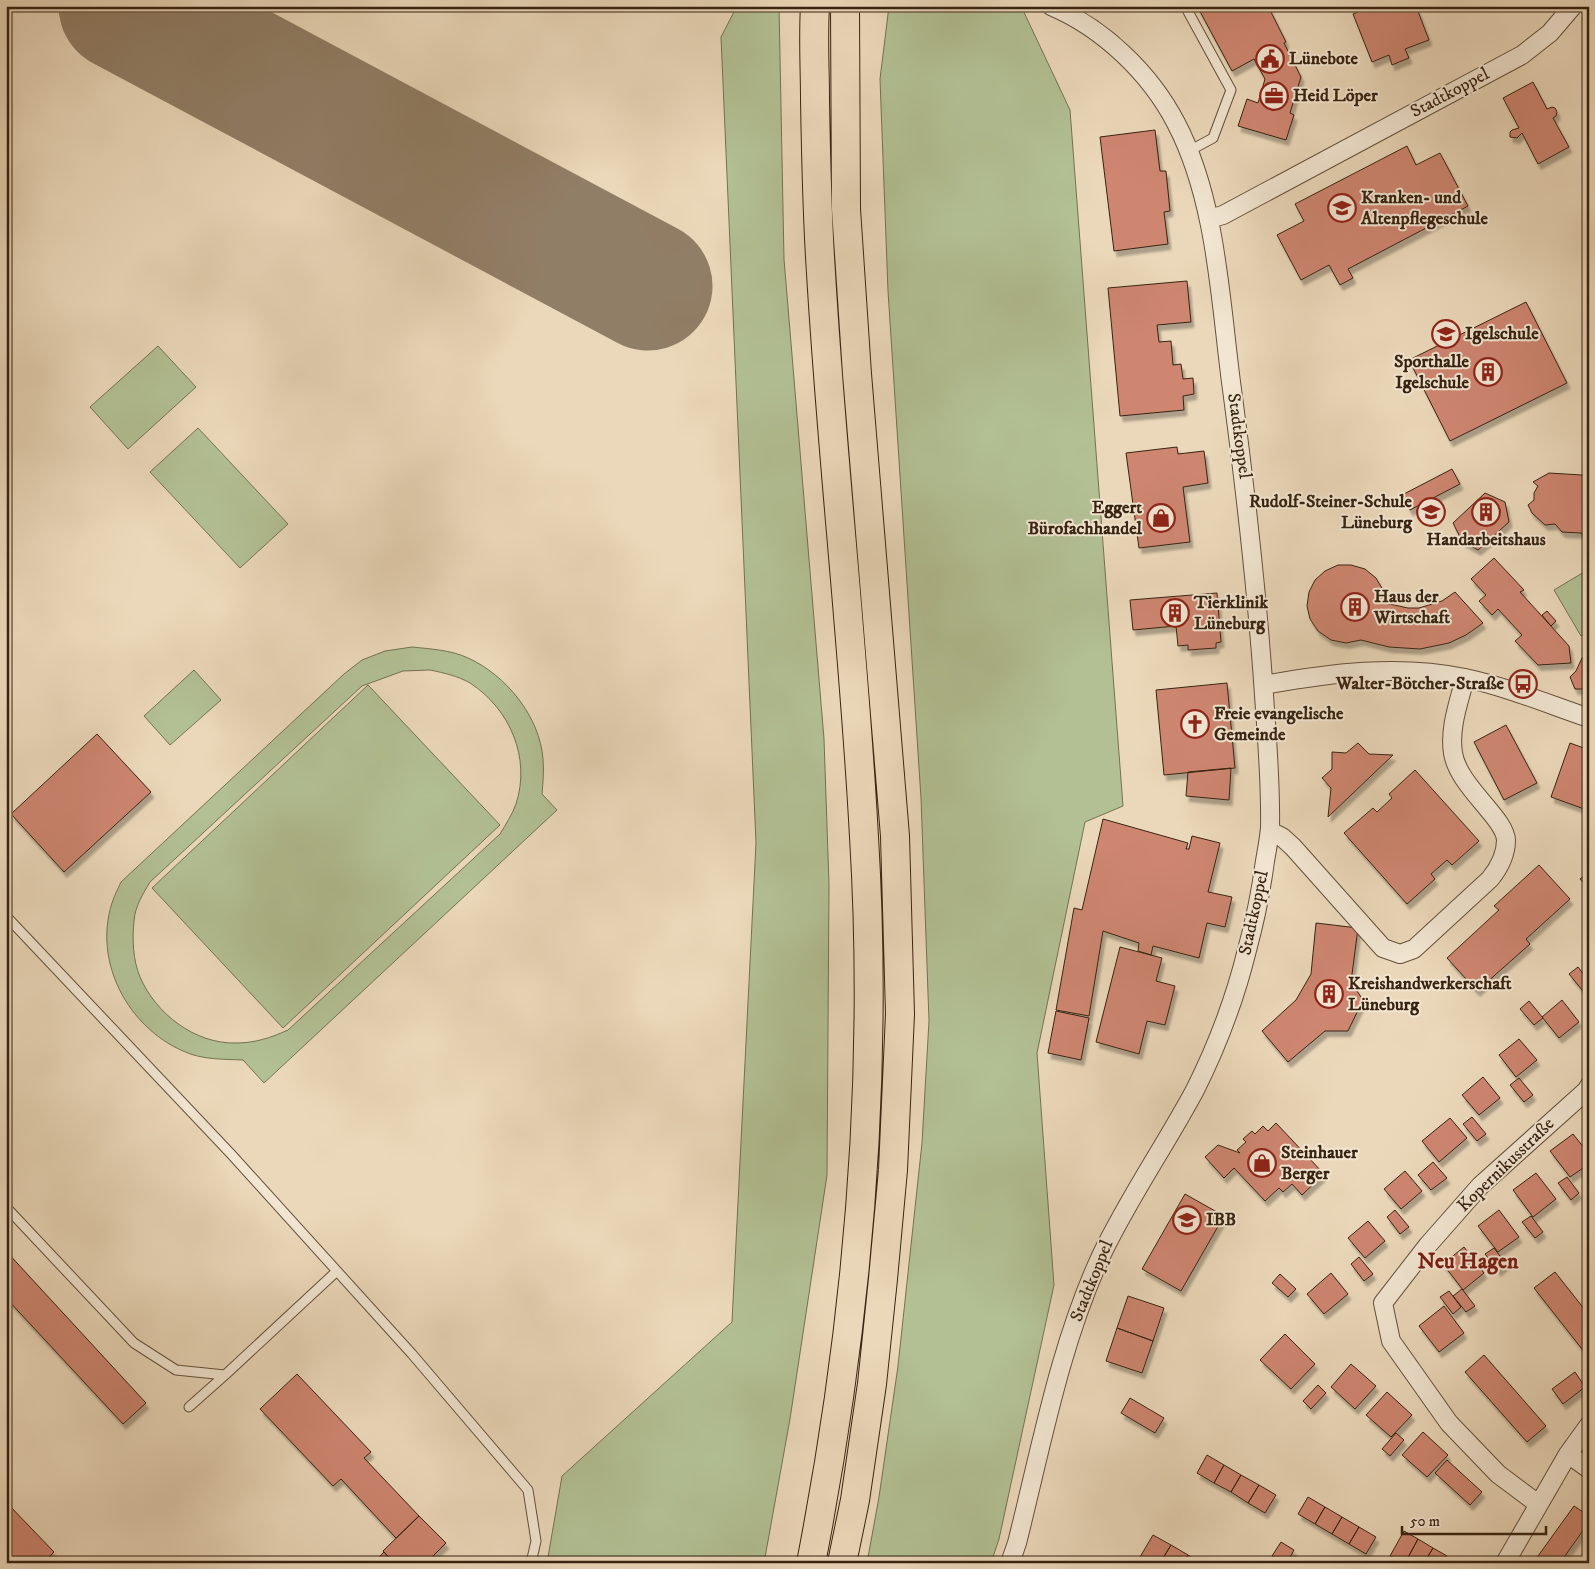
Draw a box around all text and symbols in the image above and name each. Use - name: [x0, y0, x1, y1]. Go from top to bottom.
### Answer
- public building icon: Lünebote: [1255, 44, 1285, 74]
- place label: Lünebote: [1289, 48, 1358, 70]
- street label: Stadtkoppel: [1407, 63, 1494, 123]
- office icon: Heid Löper: [1259, 81, 1289, 111]
- place label: Heid Löper: [1293, 85, 1378, 107]
- place label: Kranken- und Altenpflegeschule: [1360, 187, 1488, 230]
- school or university icon: Kranken- und Altenpflegeschule: [1327, 193, 1357, 223]
- school or university icon: Igelschule: [1431, 319, 1461, 349]
- place label: Igelschule: [1465, 323, 1539, 345]
- place label: Sporthalle Igelschule: [1394, 351, 1470, 394]
- building icon: Sporthalle Igelschule: [1473, 357, 1503, 387]
- street label: Stadtkoppel: [1222, 392, 1256, 481]
- place label: Rudolf-Steiner-Schule Lüneburg: [1249, 491, 1413, 534]
- place label: Eggert Bürofachhandel: [1028, 497, 1143, 540]
- school or university icon: Rudolf-Steiner-Schule Lüneburg: [1416, 497, 1446, 527]
- building icon: Handarbeitshaus: [1471, 497, 1501, 527]
- shop icon: Eggert Bürofachhandel: [1146, 503, 1176, 533]
- place label: Handarbeitshaus: [1426, 529, 1546, 551]
- place label: Haus der Wirtschaft: [1373, 586, 1450, 629]
- place label: Tierklinik Lüneburg: [1193, 592, 1269, 635]
- building icon: Haus der Wirtschaft: [1340, 592, 1370, 622]
- building icon: Tierklinik Lüneburg: [1160, 598, 1190, 628]
- bus stop icon: Walter-Bötcher-Straße: [1508, 669, 1538, 699]
- place label: Walter-Bötcher-Straße: [1335, 673, 1505, 695]
- place label: Freie evangelische Gemeinde: [1214, 703, 1344, 746]
- church icon: Freie evangelische Gemeinde: [1180, 709, 1210, 739]
- street label: Stadtkoppel: [1234, 868, 1274, 957]
- place label: Kreishandwerkerschaft Lüneburg: [1348, 973, 1512, 1016]
- building icon: Kreishandwerkerschaft Lüneburg: [1314, 979, 1344, 1009]
- street label: Kopernikusstraße: [1453, 1113, 1559, 1217]
- place label: Steinhauer Berger: [1281, 1142, 1358, 1185]
- shop icon: Steinhauer Berger: [1247, 1148, 1277, 1178]
- school or university icon: IBB: [1172, 1205, 1202, 1235]
- place label: IBB: [1206, 1209, 1236, 1231]
- street label: Stadtkoppel: [1066, 1236, 1119, 1325]
- district label: Neu Hagen: [1417, 1248, 1519, 1275]
- scale bar: [1402, 1504, 1546, 1536]
- text: 50 m: [1410, 1512, 1440, 1531]

